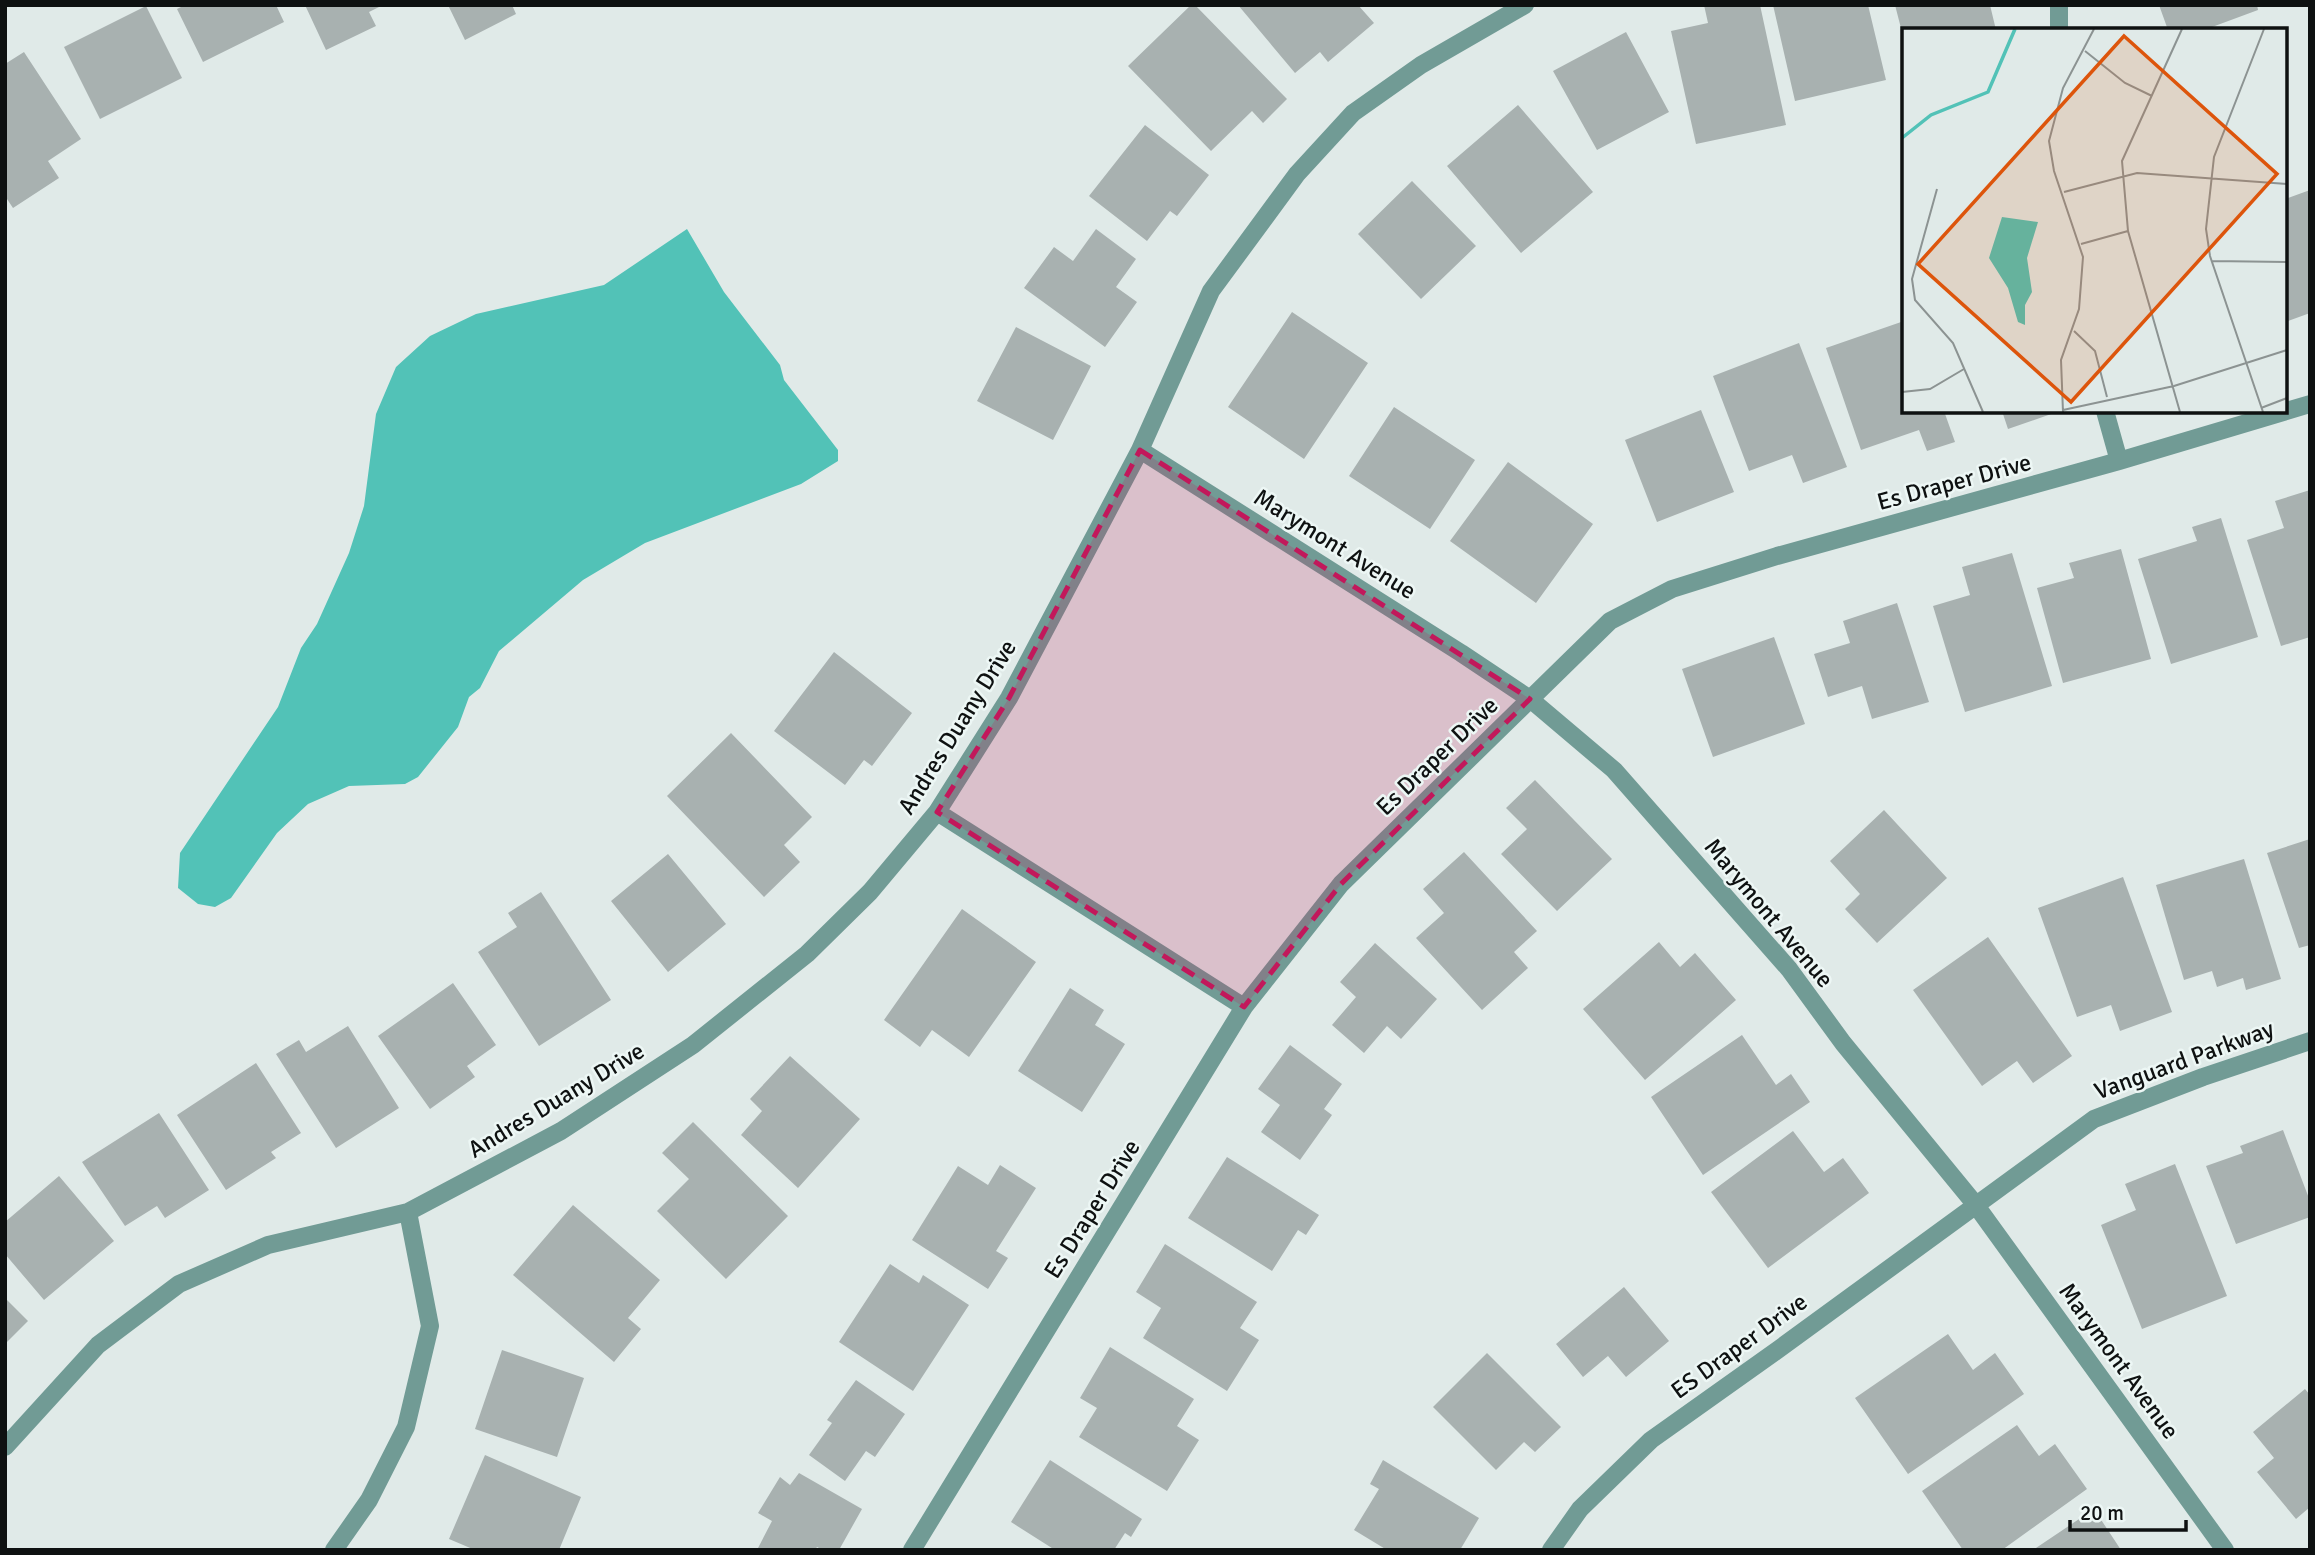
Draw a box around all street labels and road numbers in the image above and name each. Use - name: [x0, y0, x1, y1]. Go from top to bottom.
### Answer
- street label: Es Draper Drive: [1874, 447, 2034, 517]
- street label: Marymont Avenue: [1248, 482, 1422, 606]
- street label: Andres Duany Drive: [891, 634, 1023, 820]
- street label: Es Draper Drive: [1370, 690, 1504, 822]
- street label: Marymont Avenue: [1698, 832, 1840, 994]
- street label: Vanguard Parkway: [2090, 1014, 2278, 1106]
- street label: Andres Duany Drive: [462, 1036, 650, 1164]
- street label: Es Draper Drive: [1037, 1134, 1147, 1284]
- street label: Marymont Avenue: [2052, 1277, 2186, 1445]
- street label: ES Draper Drive: [1665, 1287, 1813, 1405]

